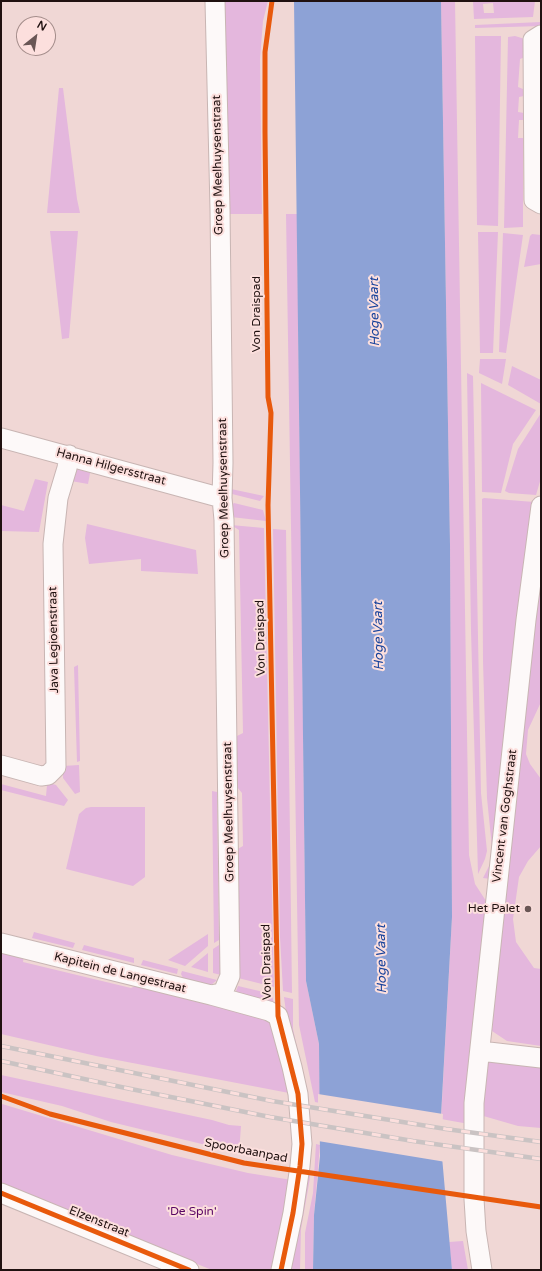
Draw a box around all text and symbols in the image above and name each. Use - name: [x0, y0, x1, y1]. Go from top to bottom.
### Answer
- north arrow: [16, 16, 56, 56]
- text: N: [35, 18, 49, 34]
- street label: Groep Meelhuysenstraat: [210, 95, 226, 235]
- street label: Von Draispad: [250, 276, 264, 352]
- water label: Hoge Vaart: [367, 277, 383, 347]
- street label: Groep Meelhuysenstraat: [216, 418, 232, 558]
- street label: Hanna Hilgersstraat: [55, 445, 167, 489]
- street label: Java Legioenstraat: [46, 586, 62, 694]
- street label: Von Draispad: [253, 600, 269, 676]
- water label: Hoge Vaart: [371, 601, 387, 671]
- street label: Groep Meelhuysenstraat: [221, 742, 237, 882]
- street label: Vincent van Goghstraat: [490, 749, 520, 883]
- place label: Het Palet: [468, 902, 520, 916]
- marker: Het Palet: [523, 904, 533, 914]
- street label: Von Draispad: [259, 924, 275, 1000]
- water label: Hoge Vaart: [374, 924, 390, 994]
- street label: Kapitein de Langestraat: [52, 950, 188, 996]
- street label: Spoorbaanpad: [203, 1136, 289, 1166]
- street label: Elzenstraat: [67, 1203, 131, 1241]
- park label: 'De Spin': [167, 1205, 217, 1219]

